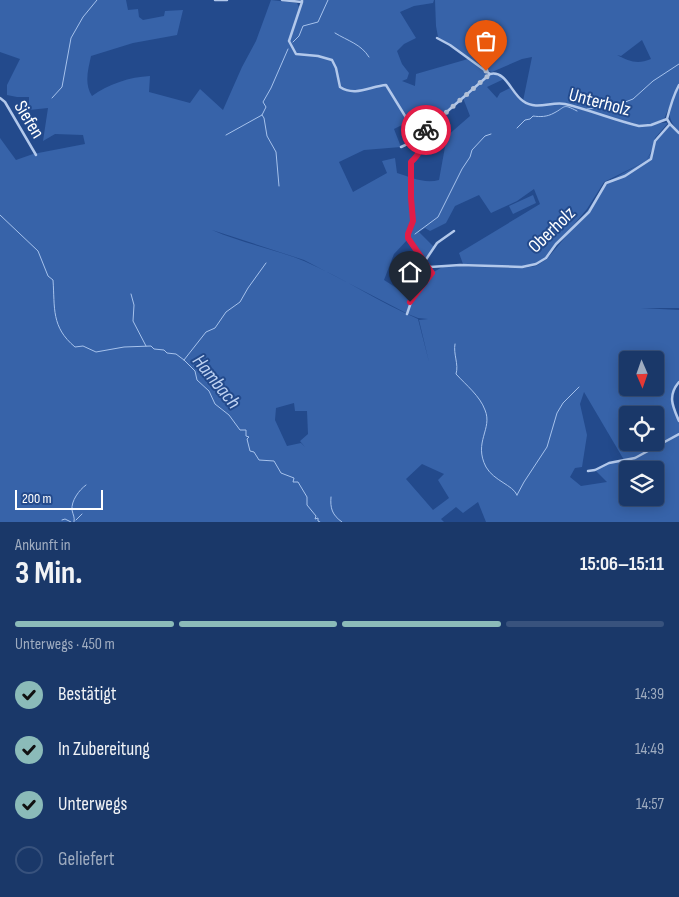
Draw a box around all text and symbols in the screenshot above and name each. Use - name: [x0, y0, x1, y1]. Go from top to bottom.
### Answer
- pin: [465, 20, 507, 71]
- icon: bag: [472, 27, 500, 55]
- street label: Unterholz: [566, 83, 633, 122]
- street label: Siefen: [9, 97, 49, 143]
- courier: [401, 105, 451, 155]
- icon: bike: [412, 116, 440, 144]
- street label: Oberholz: [524, 202, 581, 258]
- pin: [389, 251, 431, 302]
- icon: home: [396, 258, 424, 286]
- water label: Hambach: [187, 350, 245, 414]
- north arrow: [619, 351, 664, 396]
- map controls: [619, 351, 664, 506]
- button: locate: [619, 406, 664, 451]
- button: layers: [619, 461, 664, 506]
- scale bar: [15, 487, 102, 510]
- text: 200 m: [22, 490, 51, 507]
- text: Ankunft in: [15, 536, 71, 555]
- text: 15:06–15:11: [580, 553, 664, 576]
- text: 3 Min.: [15, 554, 83, 593]
- text: Unterwegs · 450 m: [15, 635, 115, 654]
- icon: check: [15, 681, 43, 709]
- text: Bestätigt: [58, 683, 117, 706]
- text: 14:39: [635, 685, 664, 704]
- icon: check: [15, 736, 43, 764]
- text: In Zubereitung: [58, 738, 150, 761]
- text: 14:49: [635, 740, 664, 759]
- icon: check: [15, 791, 43, 819]
- text: Unterwegs: [58, 793, 127, 816]
- text: 14:57: [636, 795, 664, 814]
- text: Geliefert: [58, 848, 114, 871]

